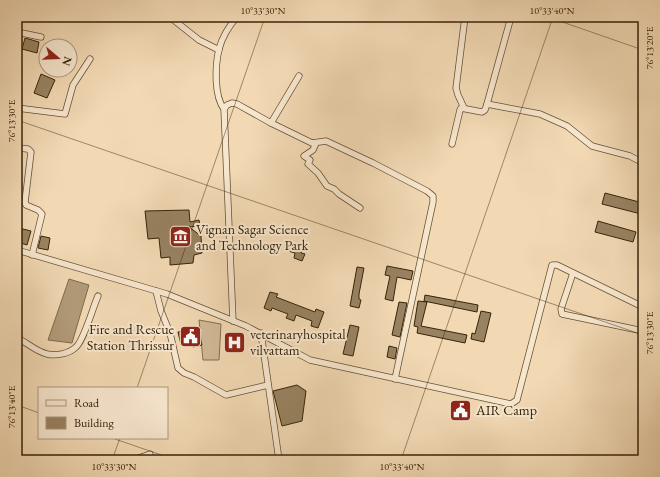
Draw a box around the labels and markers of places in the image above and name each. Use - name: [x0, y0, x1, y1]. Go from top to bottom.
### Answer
- place label: Vignan Sagar Science and Technology Park: [196, 220, 309, 254]
- museum icon: Vignan Sagar Science and Technology Park: [168, 224, 194, 250]
- place label: Fire and Rescue Station Thrissur: [87, 320, 175, 354]
- public building icon: Fire and Rescue Station Thrissur: [177, 324, 203, 350]
- place label: veterinaryhospital vilvattam: [250, 325, 346, 359]
- hospital icon: veterinaryhospital vilvattam: [222, 329, 248, 355]
- public building icon: AIR Camp: [448, 397, 474, 423]
- place label: AIR Camp: [475, 401, 537, 419]

